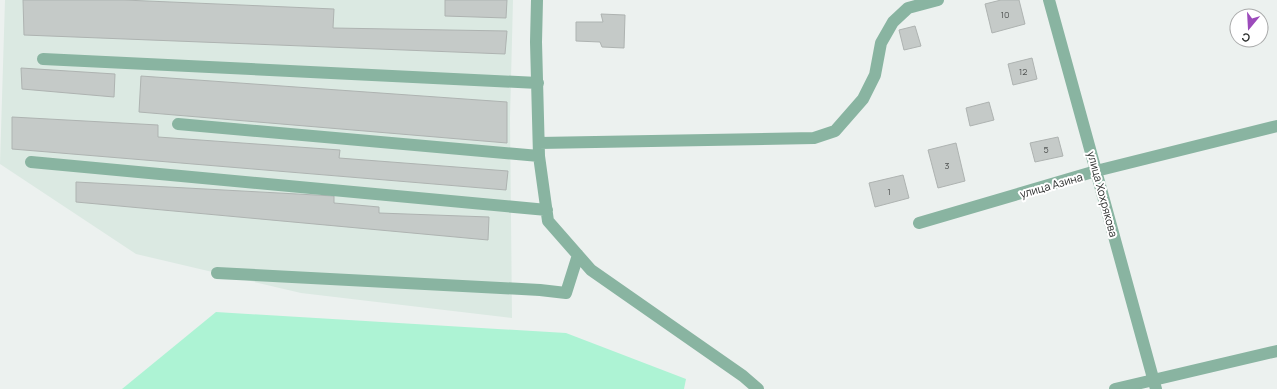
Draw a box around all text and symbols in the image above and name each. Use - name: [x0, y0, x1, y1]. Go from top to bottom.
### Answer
- house number: 10: [1001, 8, 1010, 21]
- north arrow: [1229, 8, 1269, 48]
- text: С: [1240, 30, 1252, 46]
- house number: 12: [1019, 65, 1027, 78]
- house number: 5: [1043, 143, 1049, 156]
- street label: улица Хохрякова: [1084, 149, 1122, 239]
- house number: 3: [945, 159, 950, 172]
- street label: улица Азина: [1018, 169, 1084, 201]
- house number: 1: [887, 185, 891, 198]

